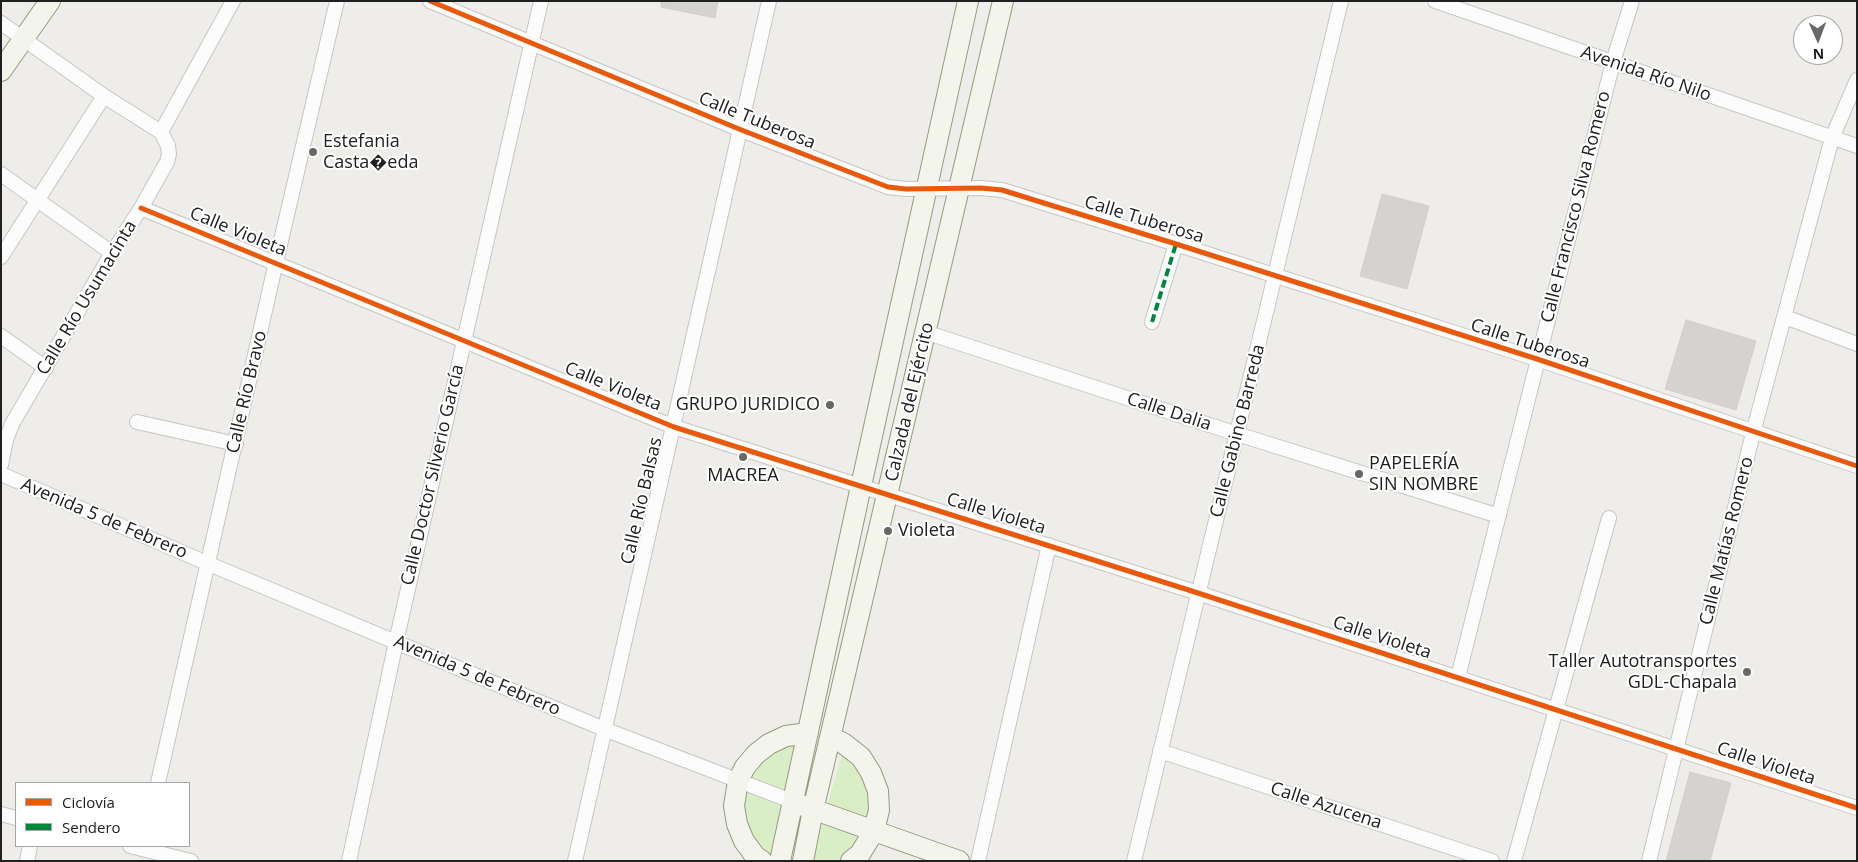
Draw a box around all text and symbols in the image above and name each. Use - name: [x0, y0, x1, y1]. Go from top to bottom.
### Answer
- north arrow: [1793, 15, 1843, 65]
- street label: Avenida Río Nilo: [1578, 42, 1714, 106]
- text: N: [1812, 45, 1825, 64]
- street label: Calle Tuberosa: [695, 88, 819, 154]
- street label: Calle Francisco Silva Romero: [1537, 89, 1615, 325]
- place label: Estefania Casta�eda: [323, 131, 418, 173]
- marker: Estefania Casta�eda: [307, 146, 319, 158]
- street label: Calle Tuberosa: [1082, 192, 1206, 248]
- street label: Calle Violeta: [186, 203, 290, 261]
- street label: Calle Río Usumacinta: [32, 217, 142, 379]
- street label: Calle Tuberosa: [1468, 315, 1592, 373]
- street label: Calzada del Ejército: [881, 320, 939, 484]
- street label: Calle Río Bravo: [222, 329, 272, 455]
- street label: Calle Gabino Barreda: [1206, 342, 1270, 520]
- street label: Calle Violeta: [561, 358, 665, 416]
- street label: Calle Doctor Silverio García: [397, 362, 469, 588]
- street label: Calle Dalia: [1124, 388, 1214, 436]
- place label: GRUPO JURIDICO: [676, 394, 820, 416]
- marker: GRUPO JURIDICO: [824, 399, 836, 411]
- street label: Calle Río Balsas: [617, 435, 667, 567]
- marker: MACREA: [737, 451, 749, 463]
- place label: PAPELERÍA SIN NOMBRE: [1369, 453, 1479, 496]
- street label: Calle Matías Romero: [1696, 455, 1758, 627]
- place label: MACREA: [707, 465, 779, 487]
- marker: PAPELERÍA SIN NOMBRE: [1353, 468, 1365, 480]
- street label: Avenida 5 de Febrero: [18, 474, 190, 564]
- street label: Calle Violeta: [944, 489, 1048, 539]
- place label: Violeta: [898, 520, 955, 542]
- marker: Violeta: [882, 525, 894, 537]
- street label: Calle Violeta: [1330, 612, 1434, 664]
- street label: Avenida 5 de Febrero: [391, 631, 563, 721]
- place label: Taller Autotransportes GDL-Chapala: [1549, 651, 1737, 694]
- marker: Taller Autotransportes GDL-Chapala: [1741, 666, 1753, 678]
- street label: Calle Violeta: [1714, 738, 1818, 790]
- street label: Calle Azucena: [1268, 778, 1384, 834]
- legend: [15, 782, 190, 847]
- text: Ciclovía: [62, 792, 115, 812]
- text: Sendero: [62, 817, 121, 837]

